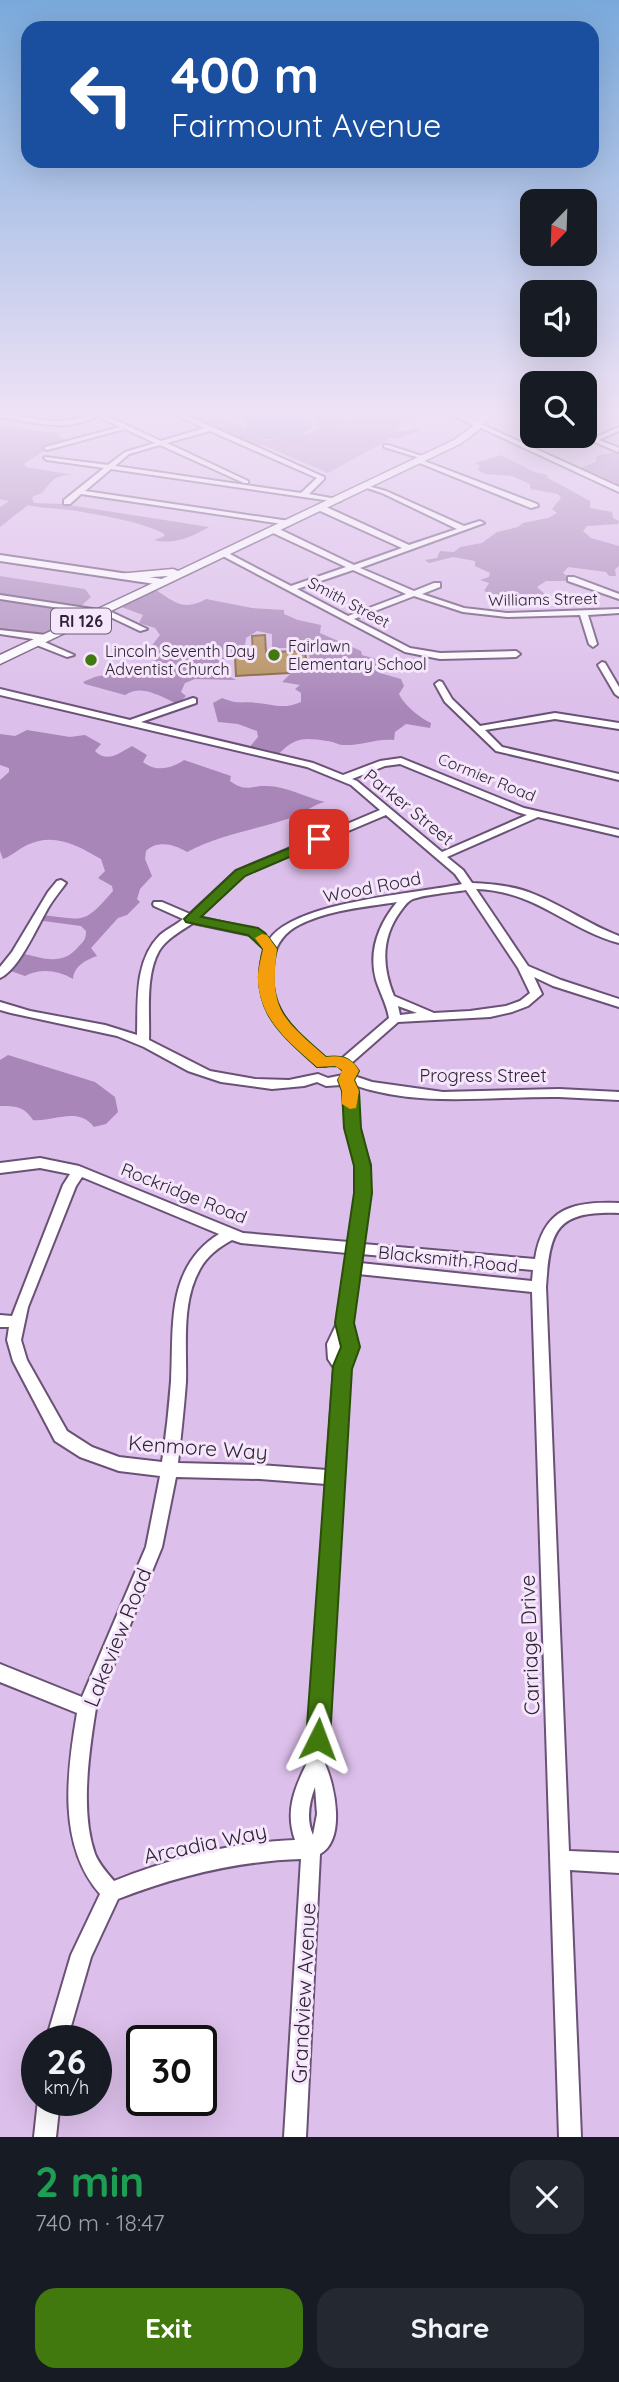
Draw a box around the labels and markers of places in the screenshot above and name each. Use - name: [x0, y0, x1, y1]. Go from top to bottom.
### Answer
- place label: Fairlawn Elementary School: [288, 636, 427, 674]
- place label: Lincoln Seventh Day Adventist Church: [105, 641, 255, 679]
- marker: Fairlawn Elementary School: [266, 647, 282, 663]
- marker: Lincoln Seventh Day Adventist Church: [83, 652, 99, 668]
- pin: [289, 809, 349, 869]

